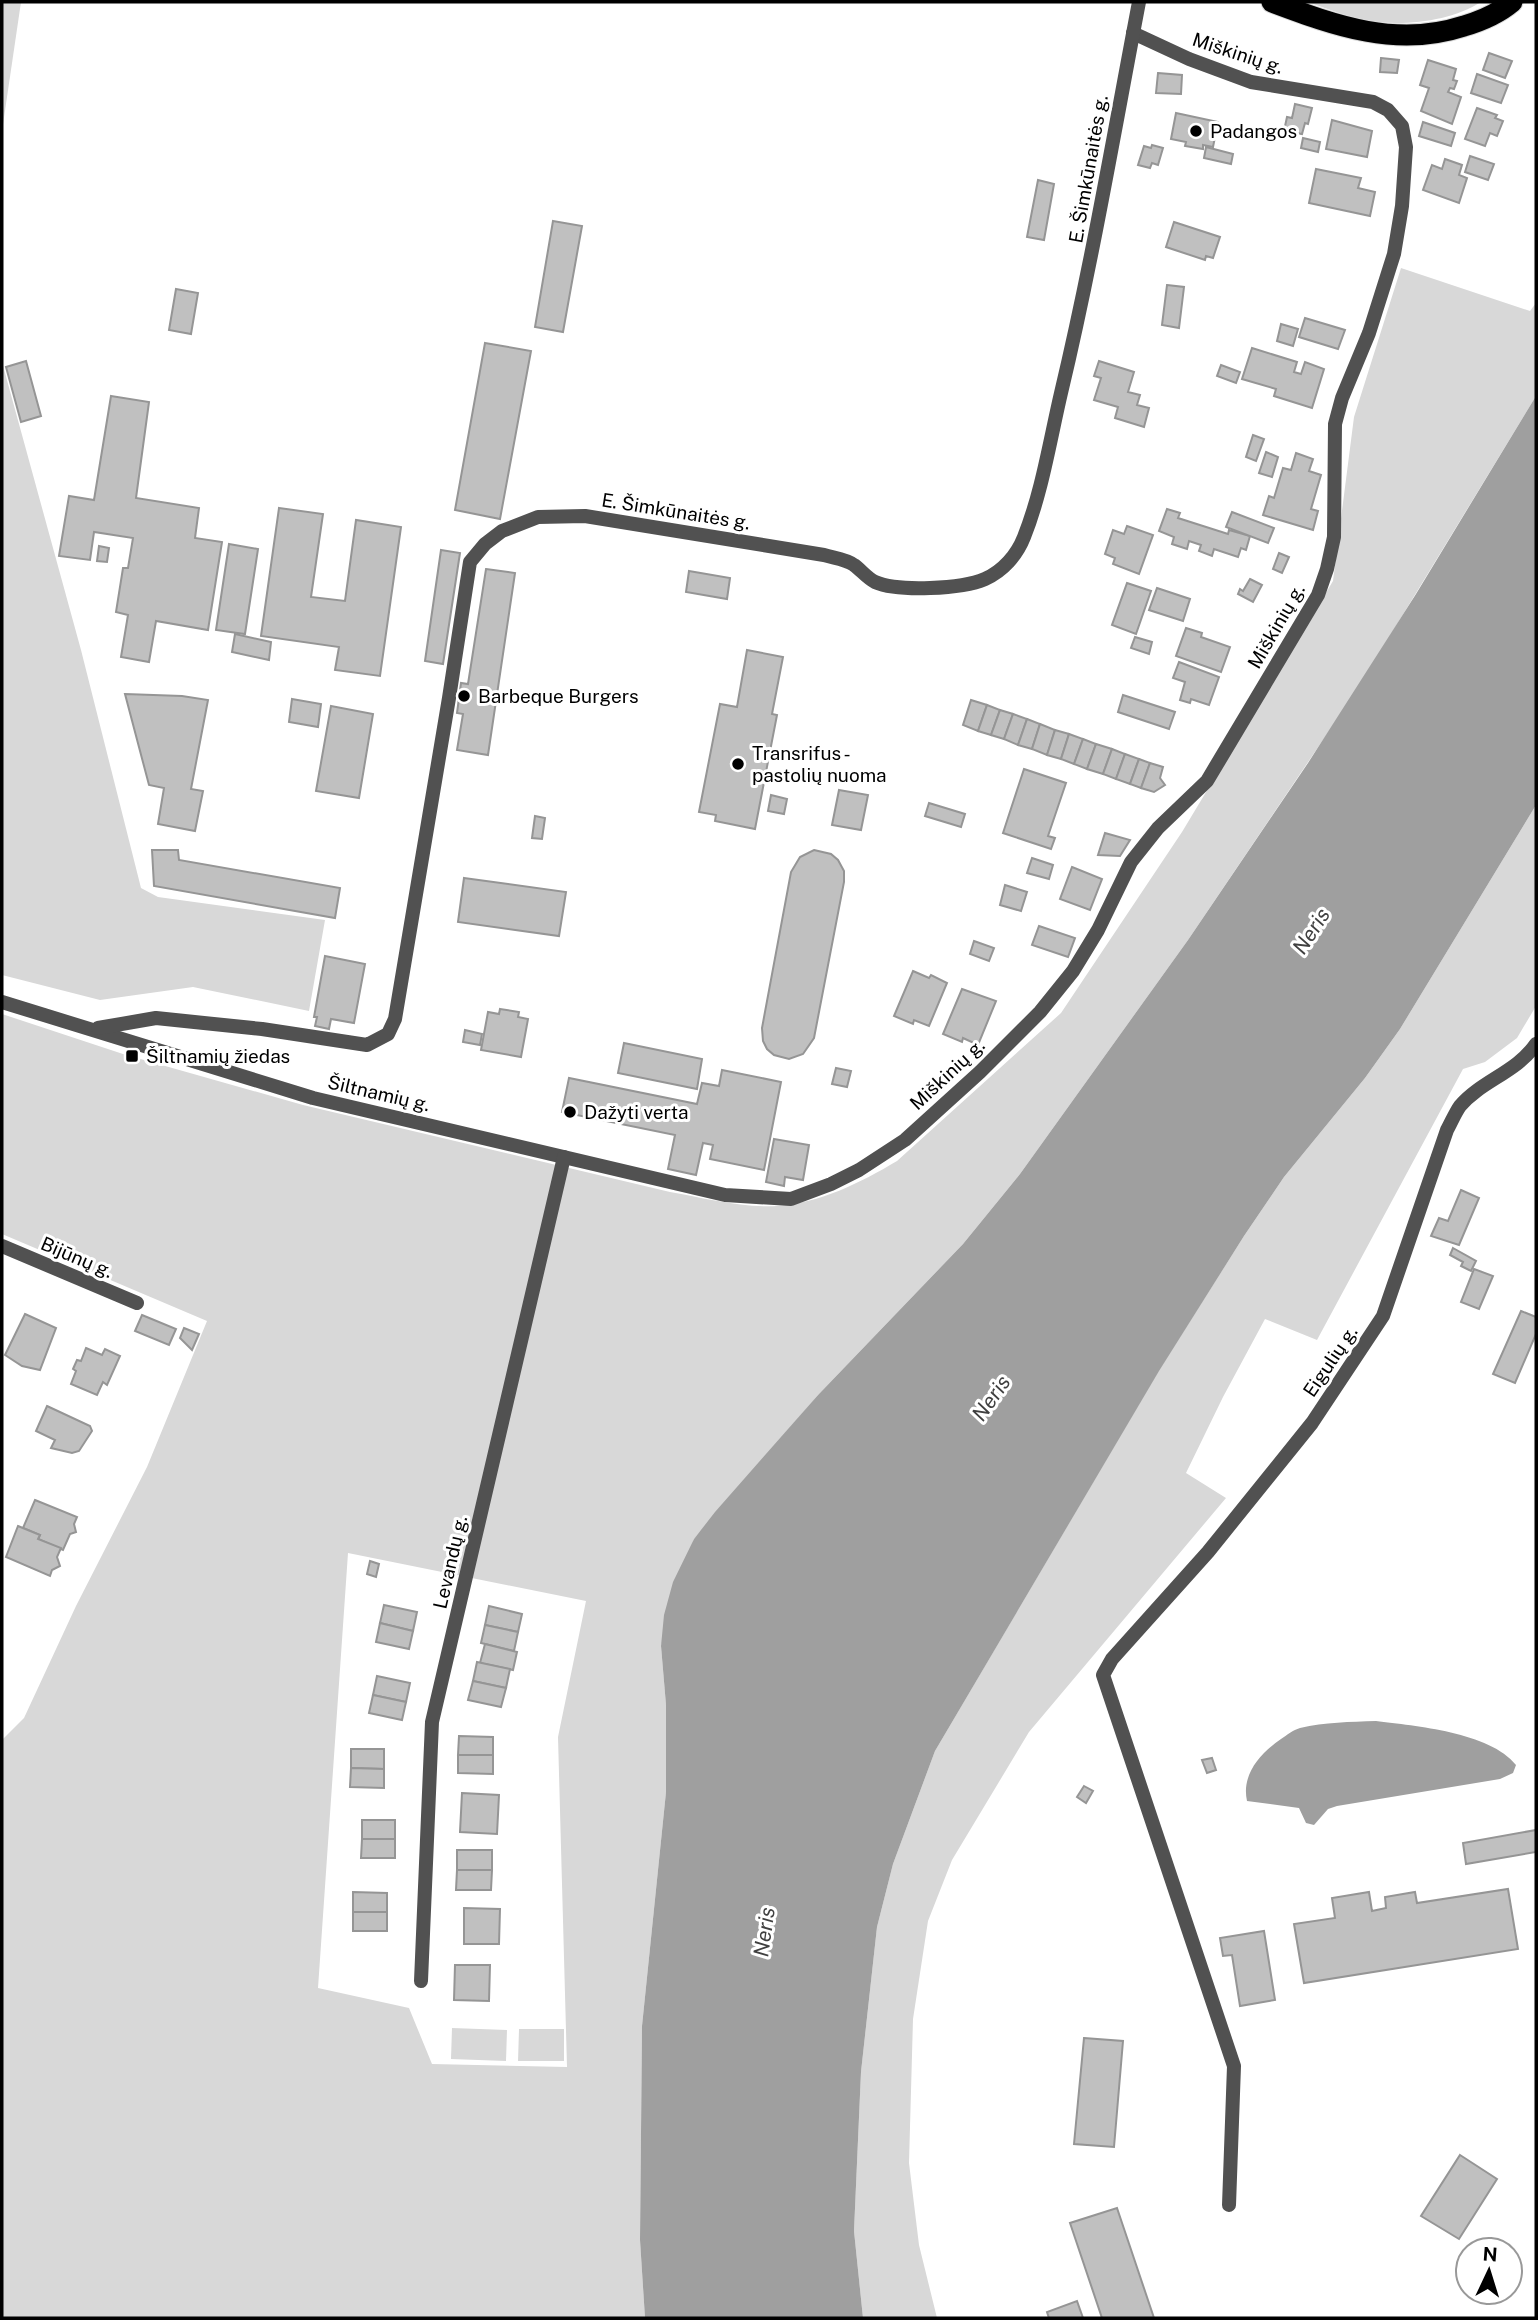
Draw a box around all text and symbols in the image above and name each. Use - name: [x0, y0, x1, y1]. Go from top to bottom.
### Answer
- street label: Miškinių g.: [1190, 28, 1286, 78]
- street label: E. Šimkūnaitės g.: [1064, 93, 1112, 245]
- place label: Padangos: [1210, 120, 1297, 142]
- marker: Padangos: [1188, 123, 1204, 139]
- street label: E. Šimkūnaitės g.: [600, 488, 752, 534]
- street label: Miškinių g.: [1243, 580, 1309, 672]
- place label: Barbeque Burgers: [478, 685, 639, 707]
- marker: Barbeque Burgers: [456, 688, 472, 704]
- place label: Transrifus - pastolių nuoma: [752, 742, 887, 786]
- marker: Transrifus - pastolių nuoma: [730, 756, 746, 772]
- water label: Neris: [1287, 903, 1335, 959]
- street label: Miškinių g.: [905, 1034, 989, 1114]
- place label: Šiltnamių žiedas: [146, 1045, 290, 1067]
- marker: Šiltnamių žiedas: [124, 1048, 140, 1064]
- street label: Šiltnamių g.: [326, 1071, 432, 1115]
- place label: Dažyti verta: [584, 1101, 689, 1123]
- marker: Dažyti verta: [562, 1104, 578, 1120]
- street label: Bijūnų g.: [38, 1232, 116, 1282]
- street label: Eigulių g.: [1298, 1321, 1362, 1401]
- water label: Neris: [966, 1370, 1016, 1426]
- street label: Levandų g.: [429, 1513, 471, 1611]
- water label: Neris: [748, 1906, 780, 1958]
- north arrow: [1454, 2236, 1524, 2306]
- text: N: [1482, 2243, 1498, 2266]

